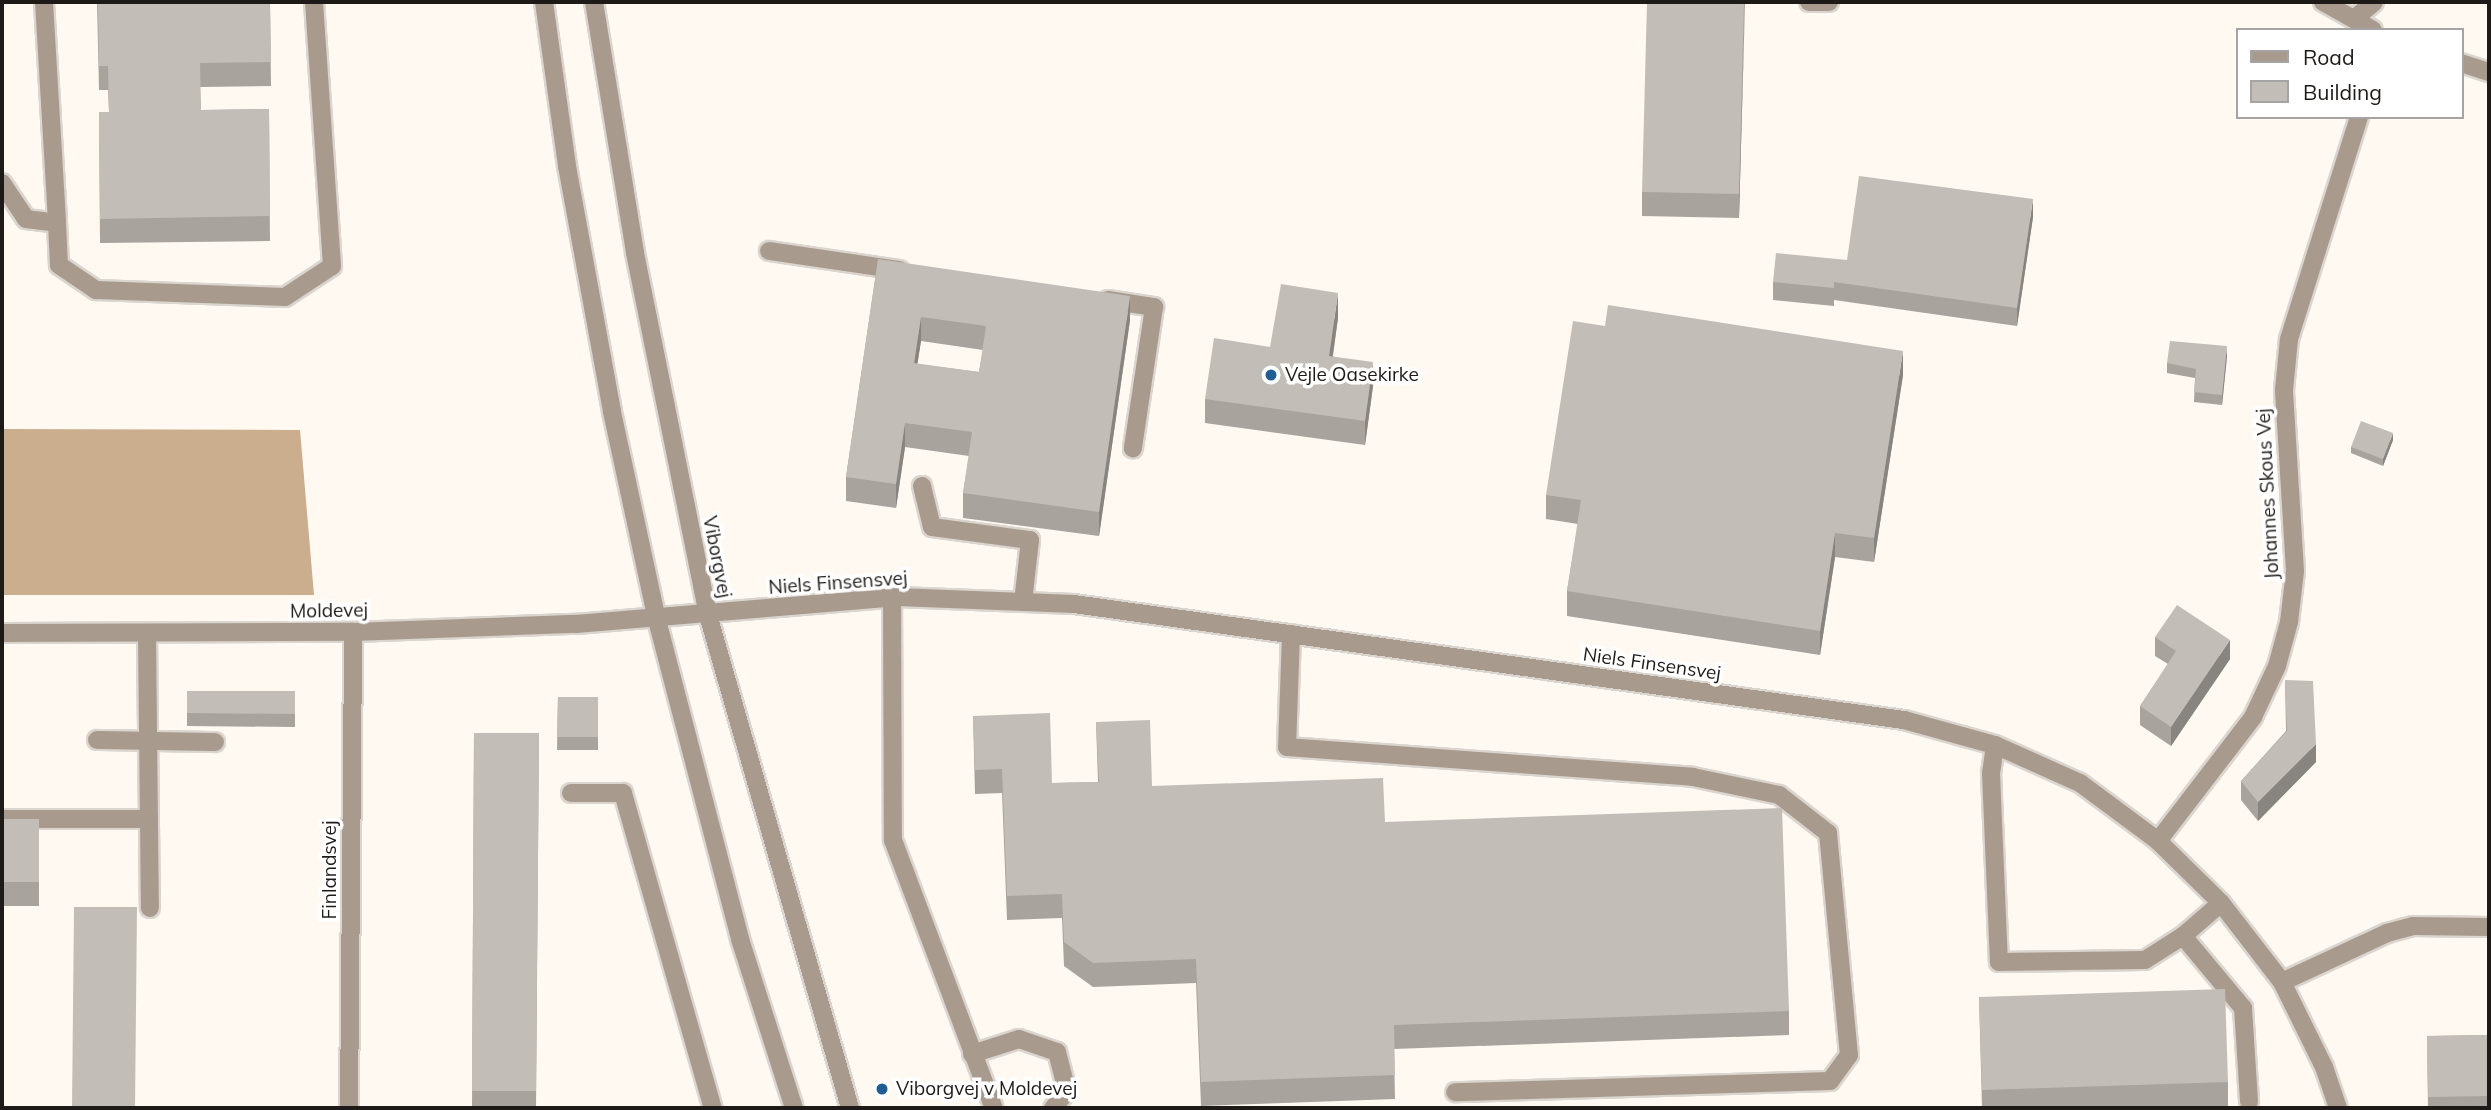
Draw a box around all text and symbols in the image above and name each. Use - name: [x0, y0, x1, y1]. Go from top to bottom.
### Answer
- legend: [2236, 28, 2463, 119]
- text: Road: [2303, 44, 2354, 70]
- text: Building: [2303, 79, 2382, 105]
- place label: Vejle Oasekirke: [1285, 364, 1419, 386]
- marker: Vejle Oasekirke: [1263, 367, 1279, 383]
- street label: Johannes Skous Vej: [2252, 408, 2284, 580]
- street label: Viborgvej: [698, 514, 736, 600]
- street label: Niels Finsensvej: [768, 567, 908, 599]
- street label: Moldevej: [290, 599, 368, 623]
- street label: Niels Finsensvej: [1581, 643, 1723, 685]
- street label: Finlandsvej: [319, 821, 341, 919]
- place label: Viborgvej v Moldevej: [896, 1078, 1077, 1100]
- marker: Viborgvej v Moldevej: [874, 1081, 890, 1097]

